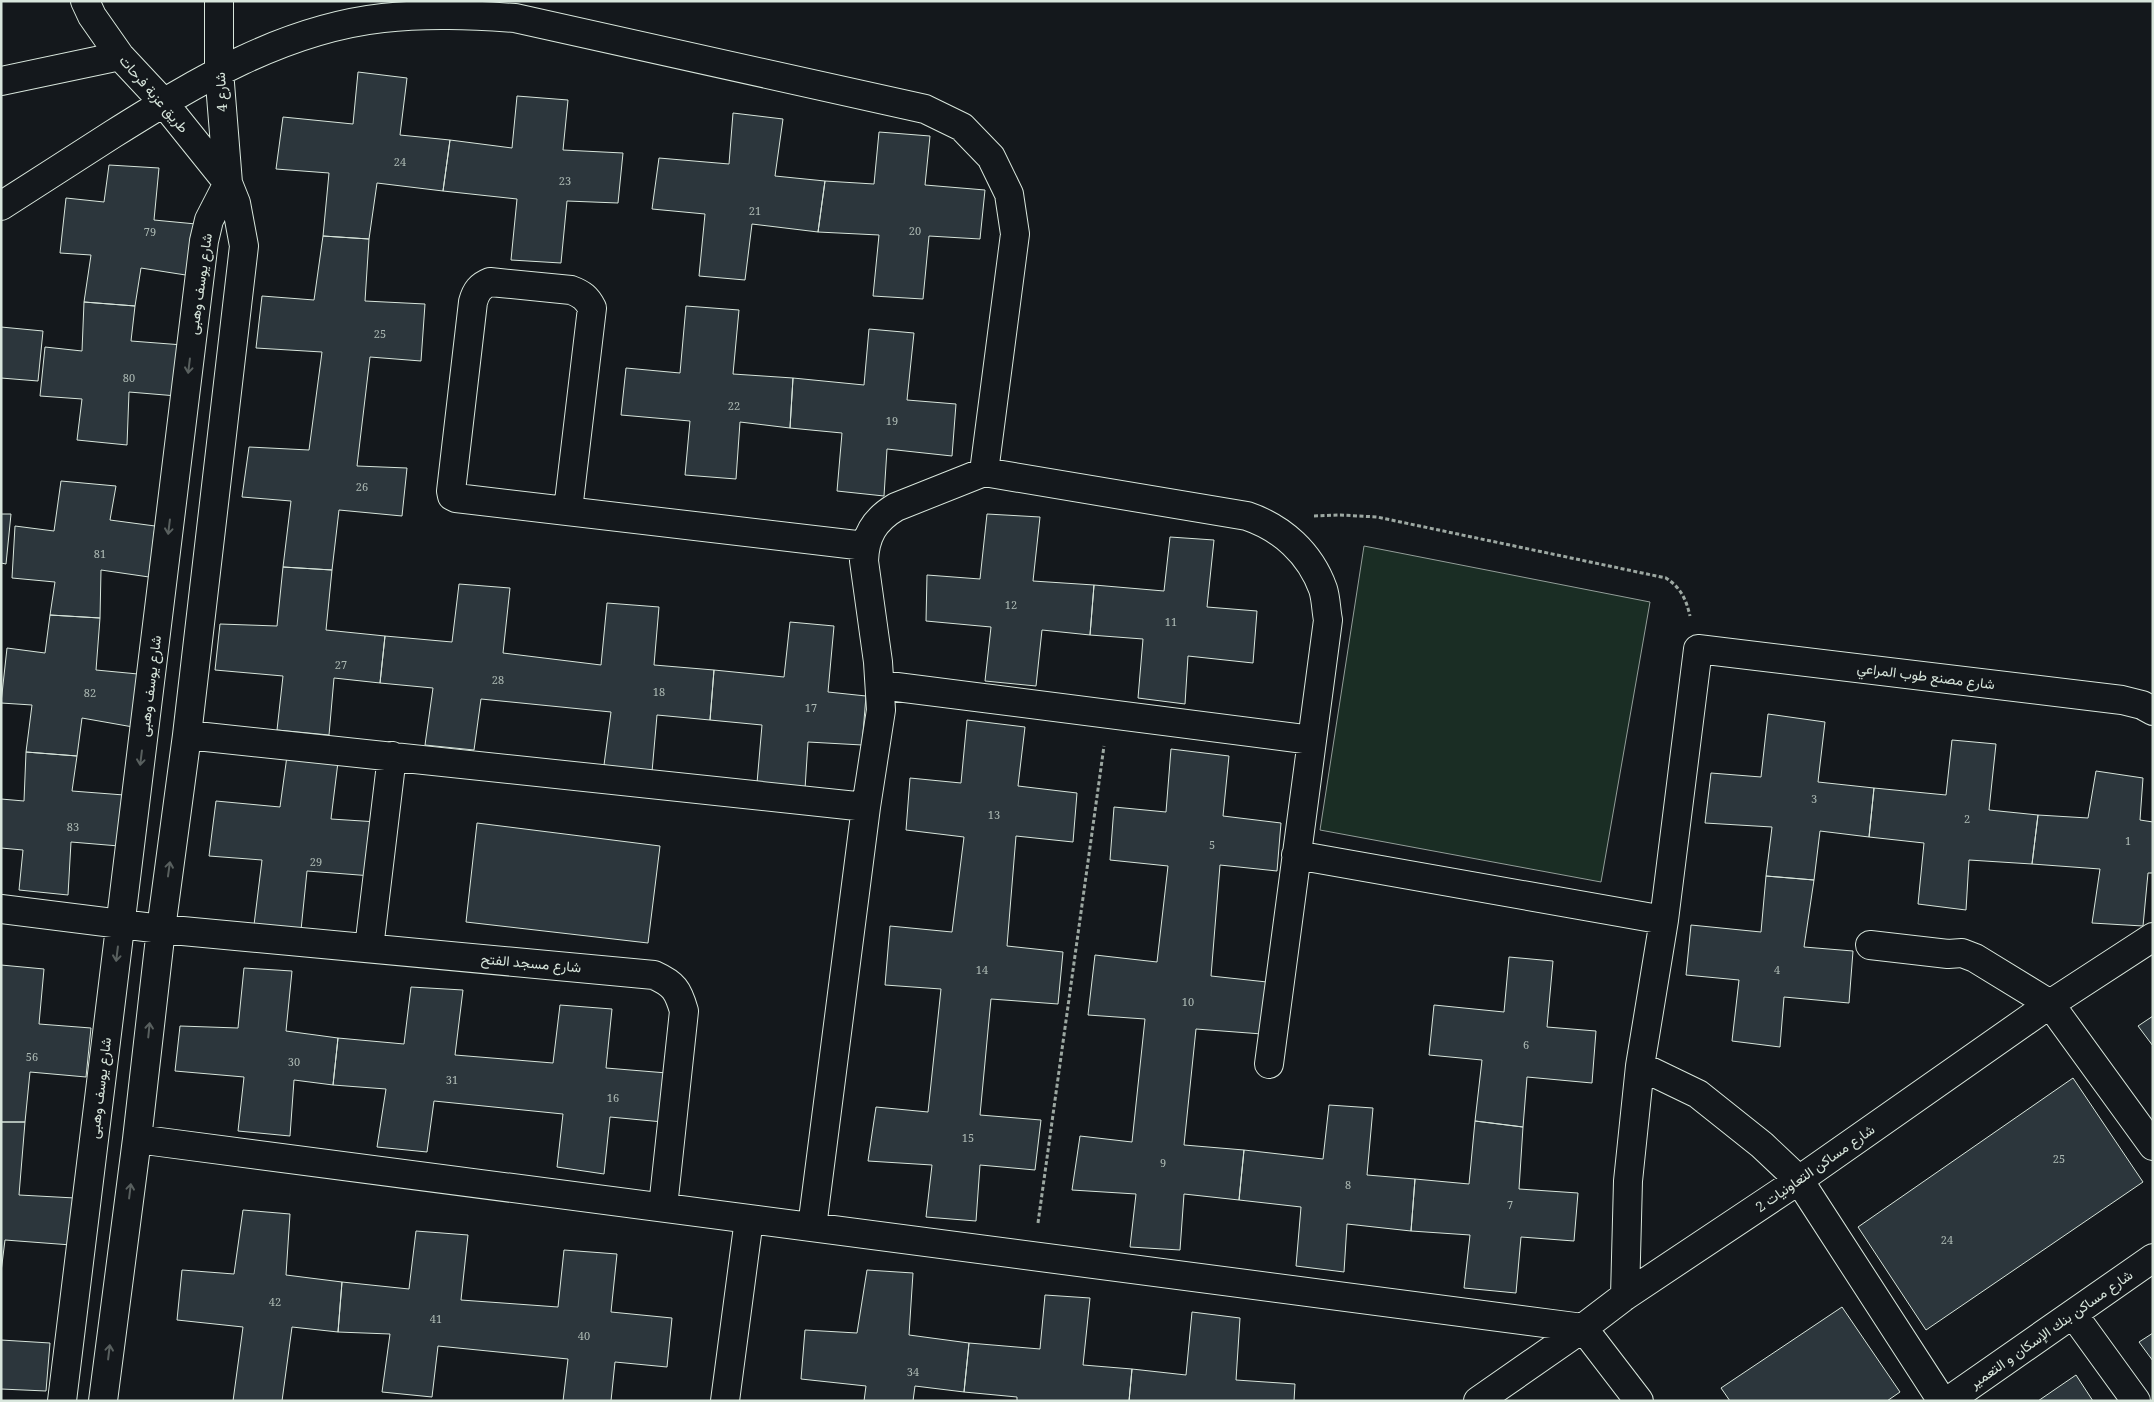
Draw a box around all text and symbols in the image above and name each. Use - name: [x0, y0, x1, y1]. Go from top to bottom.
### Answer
- street label: طريق عزبة فرحات: [115, 51, 193, 136]
- street label: شارع 4: [210, 71, 233, 112]
- house number: 24: [394, 154, 406, 169]
- house number: 23: [559, 173, 571, 188]
- house number: 21: [749, 203, 761, 218]
- house number: 20: [909, 223, 921, 238]
- house number: 79: [144, 224, 156, 239]
- street label: شارع يوسف وهبى: [183, 232, 218, 336]
- house number: 25: [374, 326, 386, 341]
- one-way arrow: [184, 357, 194, 373]
- house number: 80: [123, 370, 135, 385]
- house number: 22: [728, 398, 740, 413]
- house number: 19: [886, 413, 898, 428]
- house number: 26: [356, 479, 368, 494]
- one-way arrow: [164, 519, 174, 535]
- house number: 81: [94, 546, 106, 561]
- house number: 12: [1005, 597, 1017, 612]
- house number: 11: [1165, 614, 1177, 629]
- street label: شارع يوسف وهبى: [134, 634, 167, 738]
- house number: 27: [335, 657, 347, 672]
- street label: شارع مصنع طوب المراعي: [1856, 658, 1996, 696]
- house number: 28: [492, 672, 504, 687]
- house number: 18: [653, 684, 665, 699]
- house number: 82: [84, 685, 96, 700]
- house number: 17: [805, 700, 817, 715]
- one-way arrow: [136, 749, 146, 765]
- house number: 3: [1811, 791, 1817, 806]
- house number: 13: [988, 807, 1000, 822]
- house number: 2: [1964, 811, 1970, 826]
- house number: 83: [67, 819, 79, 834]
- house number: 1: [2125, 833, 2131, 848]
- house number: 5: [1209, 837, 1215, 852]
- house number: 29: [310, 854, 322, 869]
- one-way arrow: [164, 861, 174, 877]
- one-way arrow: [112, 945, 122, 961]
- street label: شارع مسجد الفتح: [480, 949, 582, 978]
- house number: 14: [976, 962, 988, 977]
- house number: 4: [1774, 962, 1780, 977]
- house number: 10: [1182, 994, 1194, 1009]
- one-way arrow: [144, 1022, 154, 1038]
- street label: شارع يوسف وهبى: [84, 1036, 117, 1140]
- house number: 6: [1523, 1037, 1529, 1052]
- house number: 56: [26, 1049, 38, 1064]
- house number: 30: [288, 1054, 300, 1069]
- house number: 31: [446, 1072, 458, 1087]
- house number: 16: [607, 1090, 619, 1105]
- street label: شارع مساكن التعاونيات 2: [1751, 1119, 1879, 1218]
- house number: 15: [962, 1130, 974, 1145]
- house number: 25: [2053, 1151, 2065, 1166]
- house number: 9: [1160, 1155, 1166, 1170]
- house number: 8: [1345, 1177, 1351, 1192]
- one-way arrow: [125, 1184, 135, 1200]
- house number: 7: [1507, 1197, 1513, 1212]
- house number: 24: [1941, 1232, 1953, 1247]
- street label: شارع مساكن بنك الإسكان و التعمير: [1964, 1265, 2137, 1395]
- house number: 42: [269, 1294, 281, 1309]
- house number: 41: [430, 1311, 442, 1326]
- house number: 40: [578, 1328, 590, 1343]
- one-way arrow: [105, 1345, 115, 1361]
- house number: 34: [907, 1364, 919, 1379]

